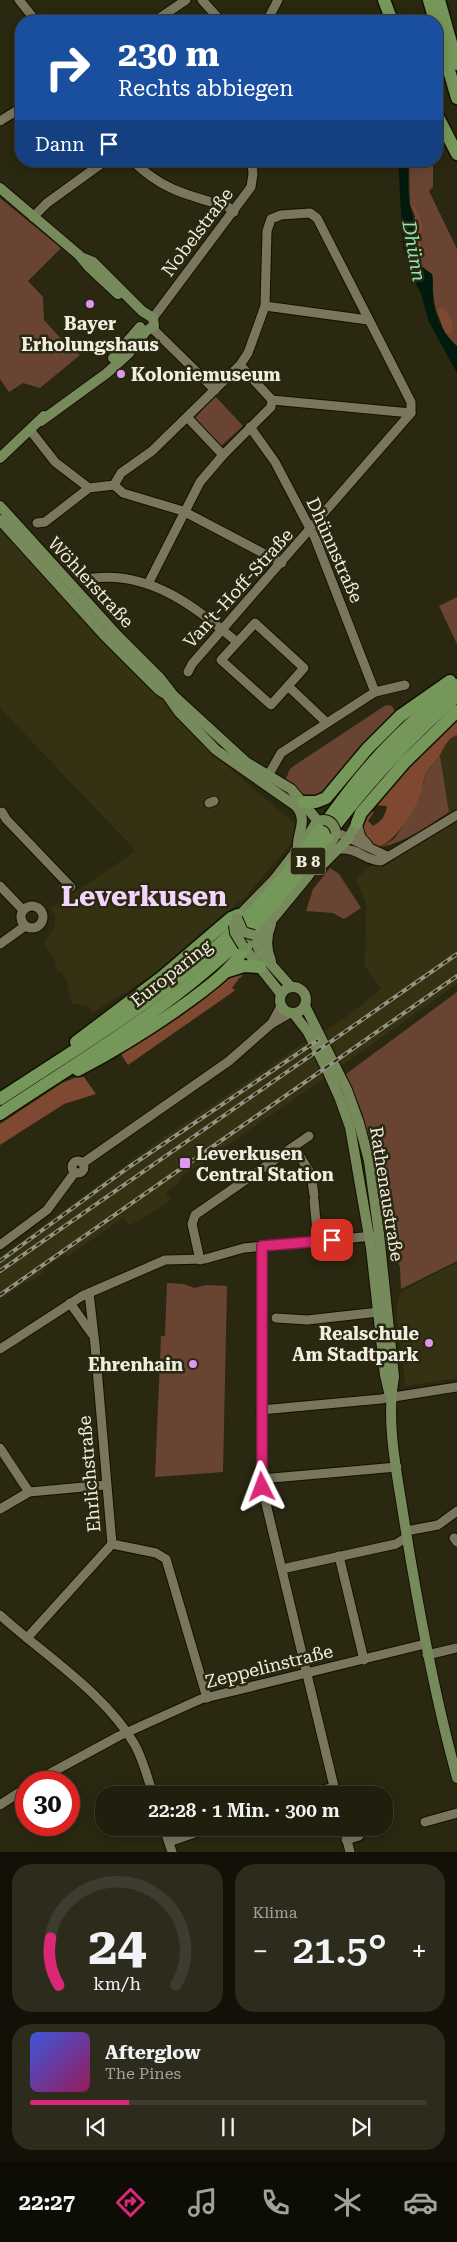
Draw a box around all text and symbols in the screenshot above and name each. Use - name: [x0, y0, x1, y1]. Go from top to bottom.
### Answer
- text: 230 m: [118, 34, 219, 75]
- icon: right: [35, 35, 100, 100]
- text: Rechts abbiegen: [118, 76, 293, 101]
- icon: arrive: [95, 130, 123, 158]
- text: Dann: [35, 133, 85, 156]
- street label: Nobelstraße: [157, 183, 237, 280]
- water label: Dhünn: [397, 218, 431, 283]
- marker: Bayer Erholungshaus: [84, 298, 96, 310]
- place label: Bayer Erholungshaus: [21, 313, 159, 355]
- place label: Koloniemuseum: [131, 364, 281, 385]
- marker: Koloniemuseum: [115, 368, 127, 380]
- street label: Dhünnstraße: [302, 494, 368, 606]
- street label: Van't-Hoff-Straße: [179, 524, 297, 652]
- street label: Wöhlerstraße: [44, 532, 138, 632]
- road number: B 8: [290, 848, 326, 874]
- district label: Leverkusen: [61, 880, 227, 913]
- street label: Europaring: [126, 934, 216, 1011]
- street label: Rathenaustraße: [366, 1125, 408, 1263]
- place label: Leverkusen Central Station: [196, 1143, 334, 1185]
- marker: Leverkusen Central Station: [178, 1156, 192, 1170]
- pin: [311, 1219, 353, 1261]
- icon: arrive: [318, 1226, 346, 1254]
- place label: Realschule Am Stadtpark: [292, 1323, 420, 1365]
- marker: Realschule Am Stadtpark: [423, 1337, 435, 1349]
- place label: Ehrenhain: [88, 1354, 183, 1375]
- marker: Ehrenhain: [187, 1358, 199, 1370]
- street label: Ehrlichstraße: [73, 1415, 105, 1533]
- position arrow: [235, 1460, 287, 1512]
- street label: Zeppelinstraße: [203, 1640, 335, 1692]
- speed limit sign: 30: [15, 1771, 80, 1836]
- text: 22:28 · 1 Min. · 300 m: [148, 1799, 340, 1822]
- text: Klima: [253, 1903, 297, 1922]
- text: 24: [88, 1916, 146, 1977]
- text: 21.5°: [293, 1928, 387, 1972]
- text: −: [253, 1935, 268, 1968]
- text: +: [411, 1935, 427, 1968]
- text: km/h: [93, 1973, 142, 1994]
- text: Afterglow: [105, 2041, 201, 2064]
- text: The Pines: [105, 2064, 181, 2083]
- icon: previous: [82, 2113, 110, 2141]
- icon: pause: [214, 2113, 242, 2141]
- icon: next: [347, 2113, 375, 2141]
- icon: directions: [113, 2185, 148, 2220]
- icon: music: [185, 2185, 220, 2220]
- icon: phone: [258, 2185, 293, 2220]
- icon: climate: [330, 2185, 365, 2220]
- icon: car: [403, 2185, 438, 2220]
- text: 22:27: [19, 2190, 75, 2215]

